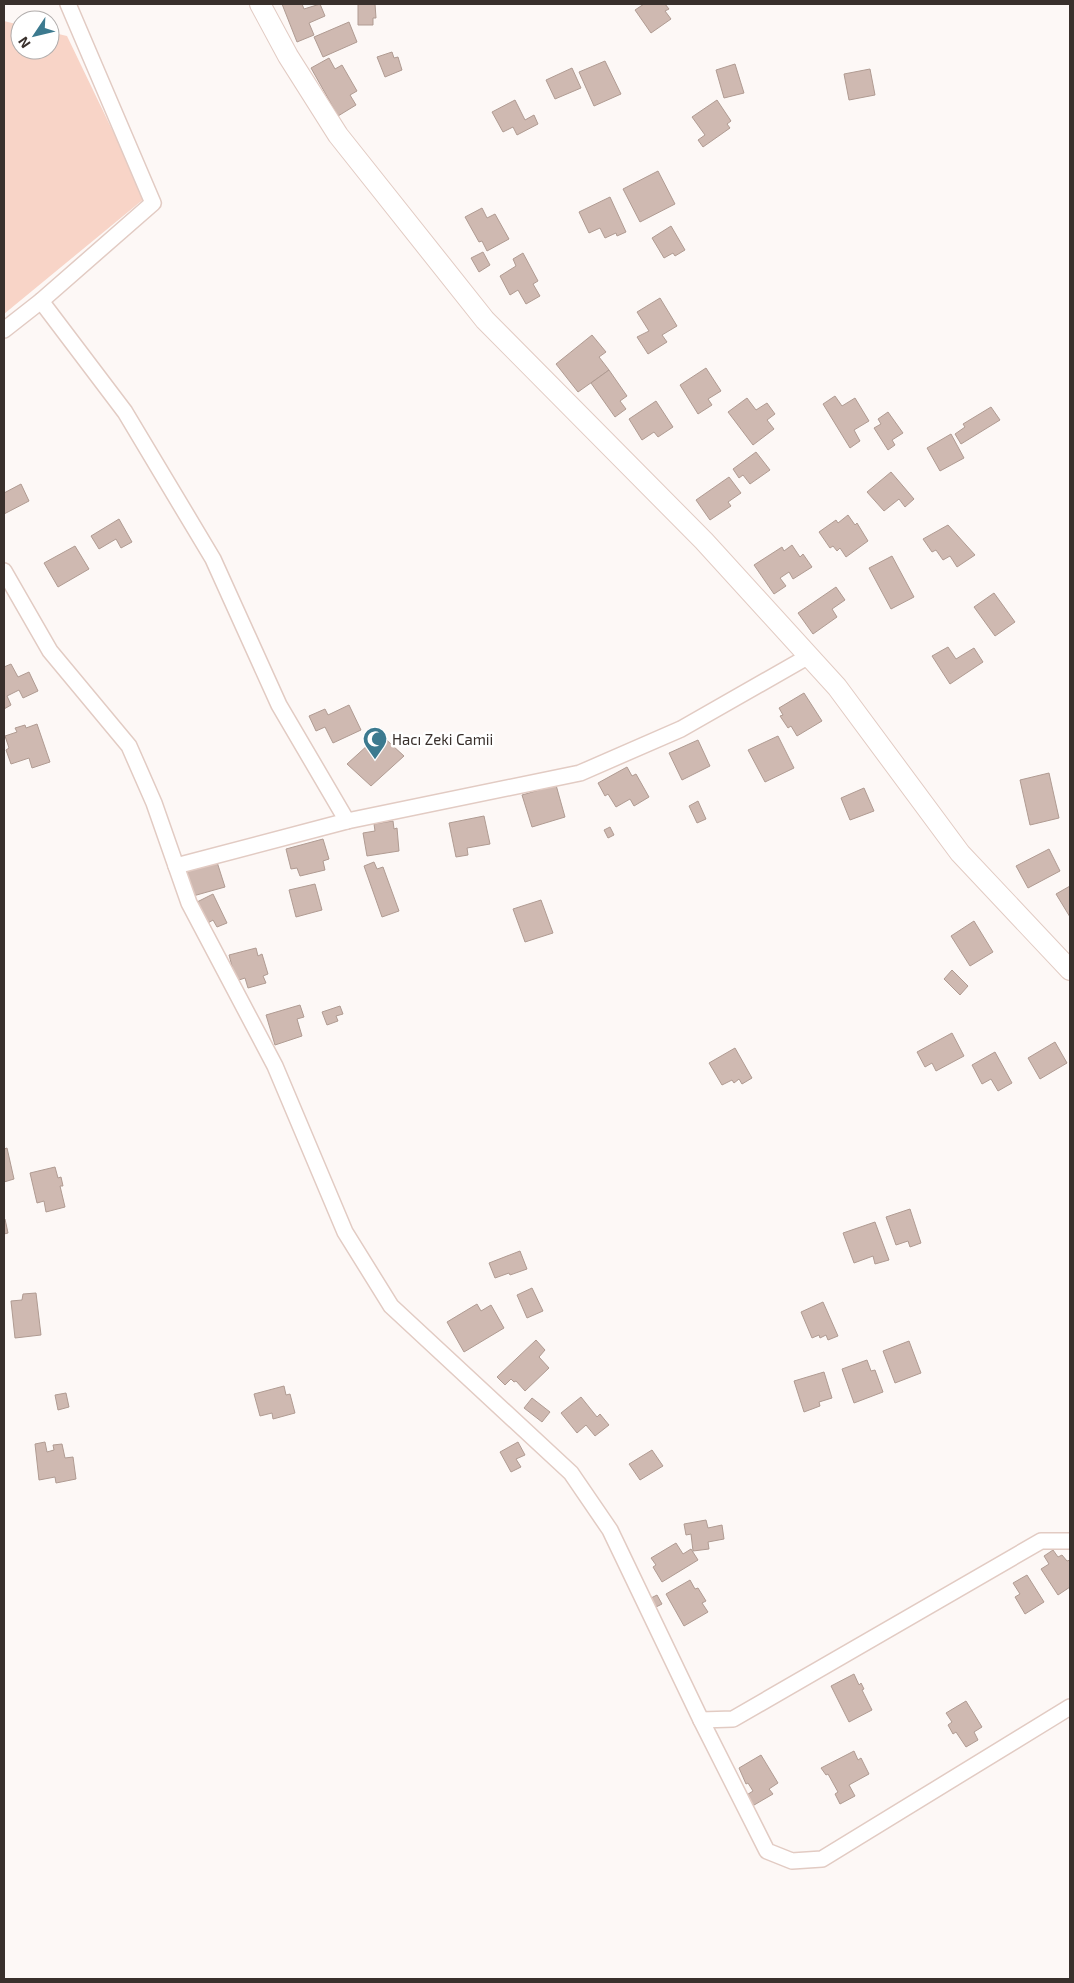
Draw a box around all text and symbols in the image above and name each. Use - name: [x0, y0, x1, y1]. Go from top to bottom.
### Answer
- north arrow: [10, 10, 60, 60]
- text: N: [14, 34, 34, 52]
- mosque icon: Hacı Zeki Camii: [362, 726, 388, 760]
- place label: Hacı Zeki Camii: [392, 730, 493, 748]

